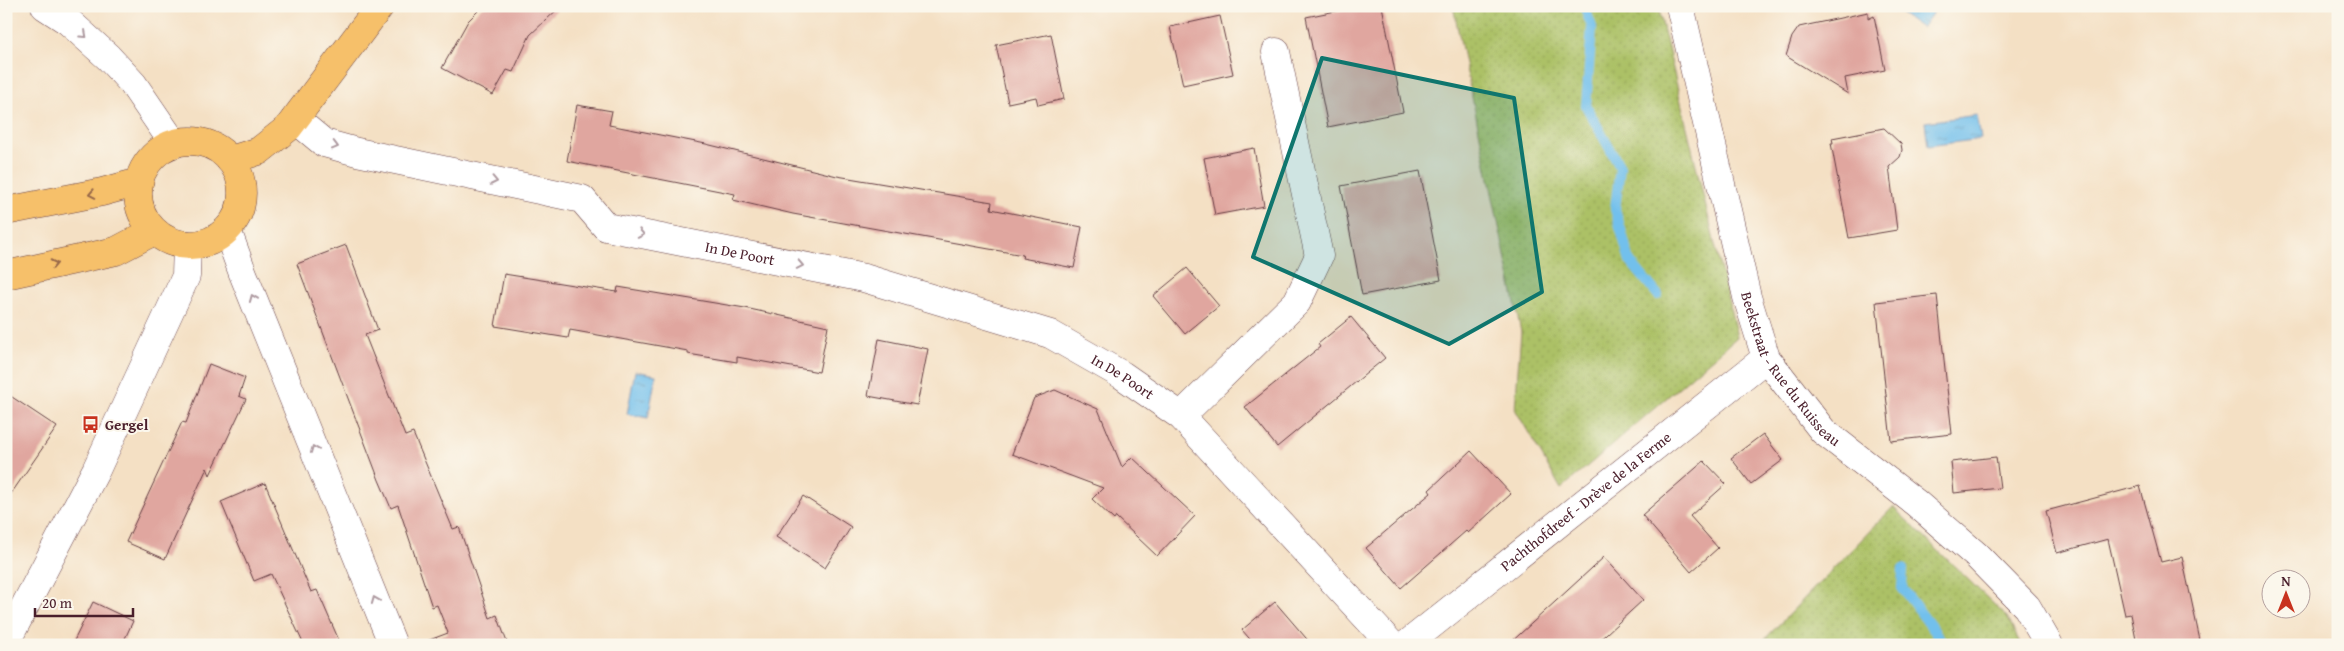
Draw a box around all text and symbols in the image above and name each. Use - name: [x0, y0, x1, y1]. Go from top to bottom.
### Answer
- one-way arrow: [78, 30, 87, 39]
- one-way arrow: [330, 140, 339, 151]
- one-way arrow: [489, 175, 498, 185]
- one-way arrow: [87, 189, 96, 199]
- one-way arrow: [636, 228, 645, 238]
- street label: In De Poort: [703, 236, 777, 270]
- one-way arrow: [49, 259, 58, 270]
- one-way arrow: [796, 260, 805, 270]
- street label: Beekstraat - Rue du Ruisseau: [1736, 290, 1846, 451]
- one-way arrow: [249, 295, 259, 303]
- street label: In De Poort: [1087, 349, 1159, 405]
- place label: Gergel: [105, 414, 149, 435]
- bus stop icon: Gergel: [81, 415, 101, 435]
- street label: Pachthofdreef - Drève de la Ferme: [1496, 427, 1675, 576]
- one-way arrow: [310, 445, 320, 454]
- north arrow: [2262, 568, 2312, 618]
- text: N: [2281, 571, 2291, 591]
- scale bar: [35, 586, 132, 618]
- text: 20 m: [42, 592, 73, 613]
- one-way arrow: [371, 596, 381, 604]

